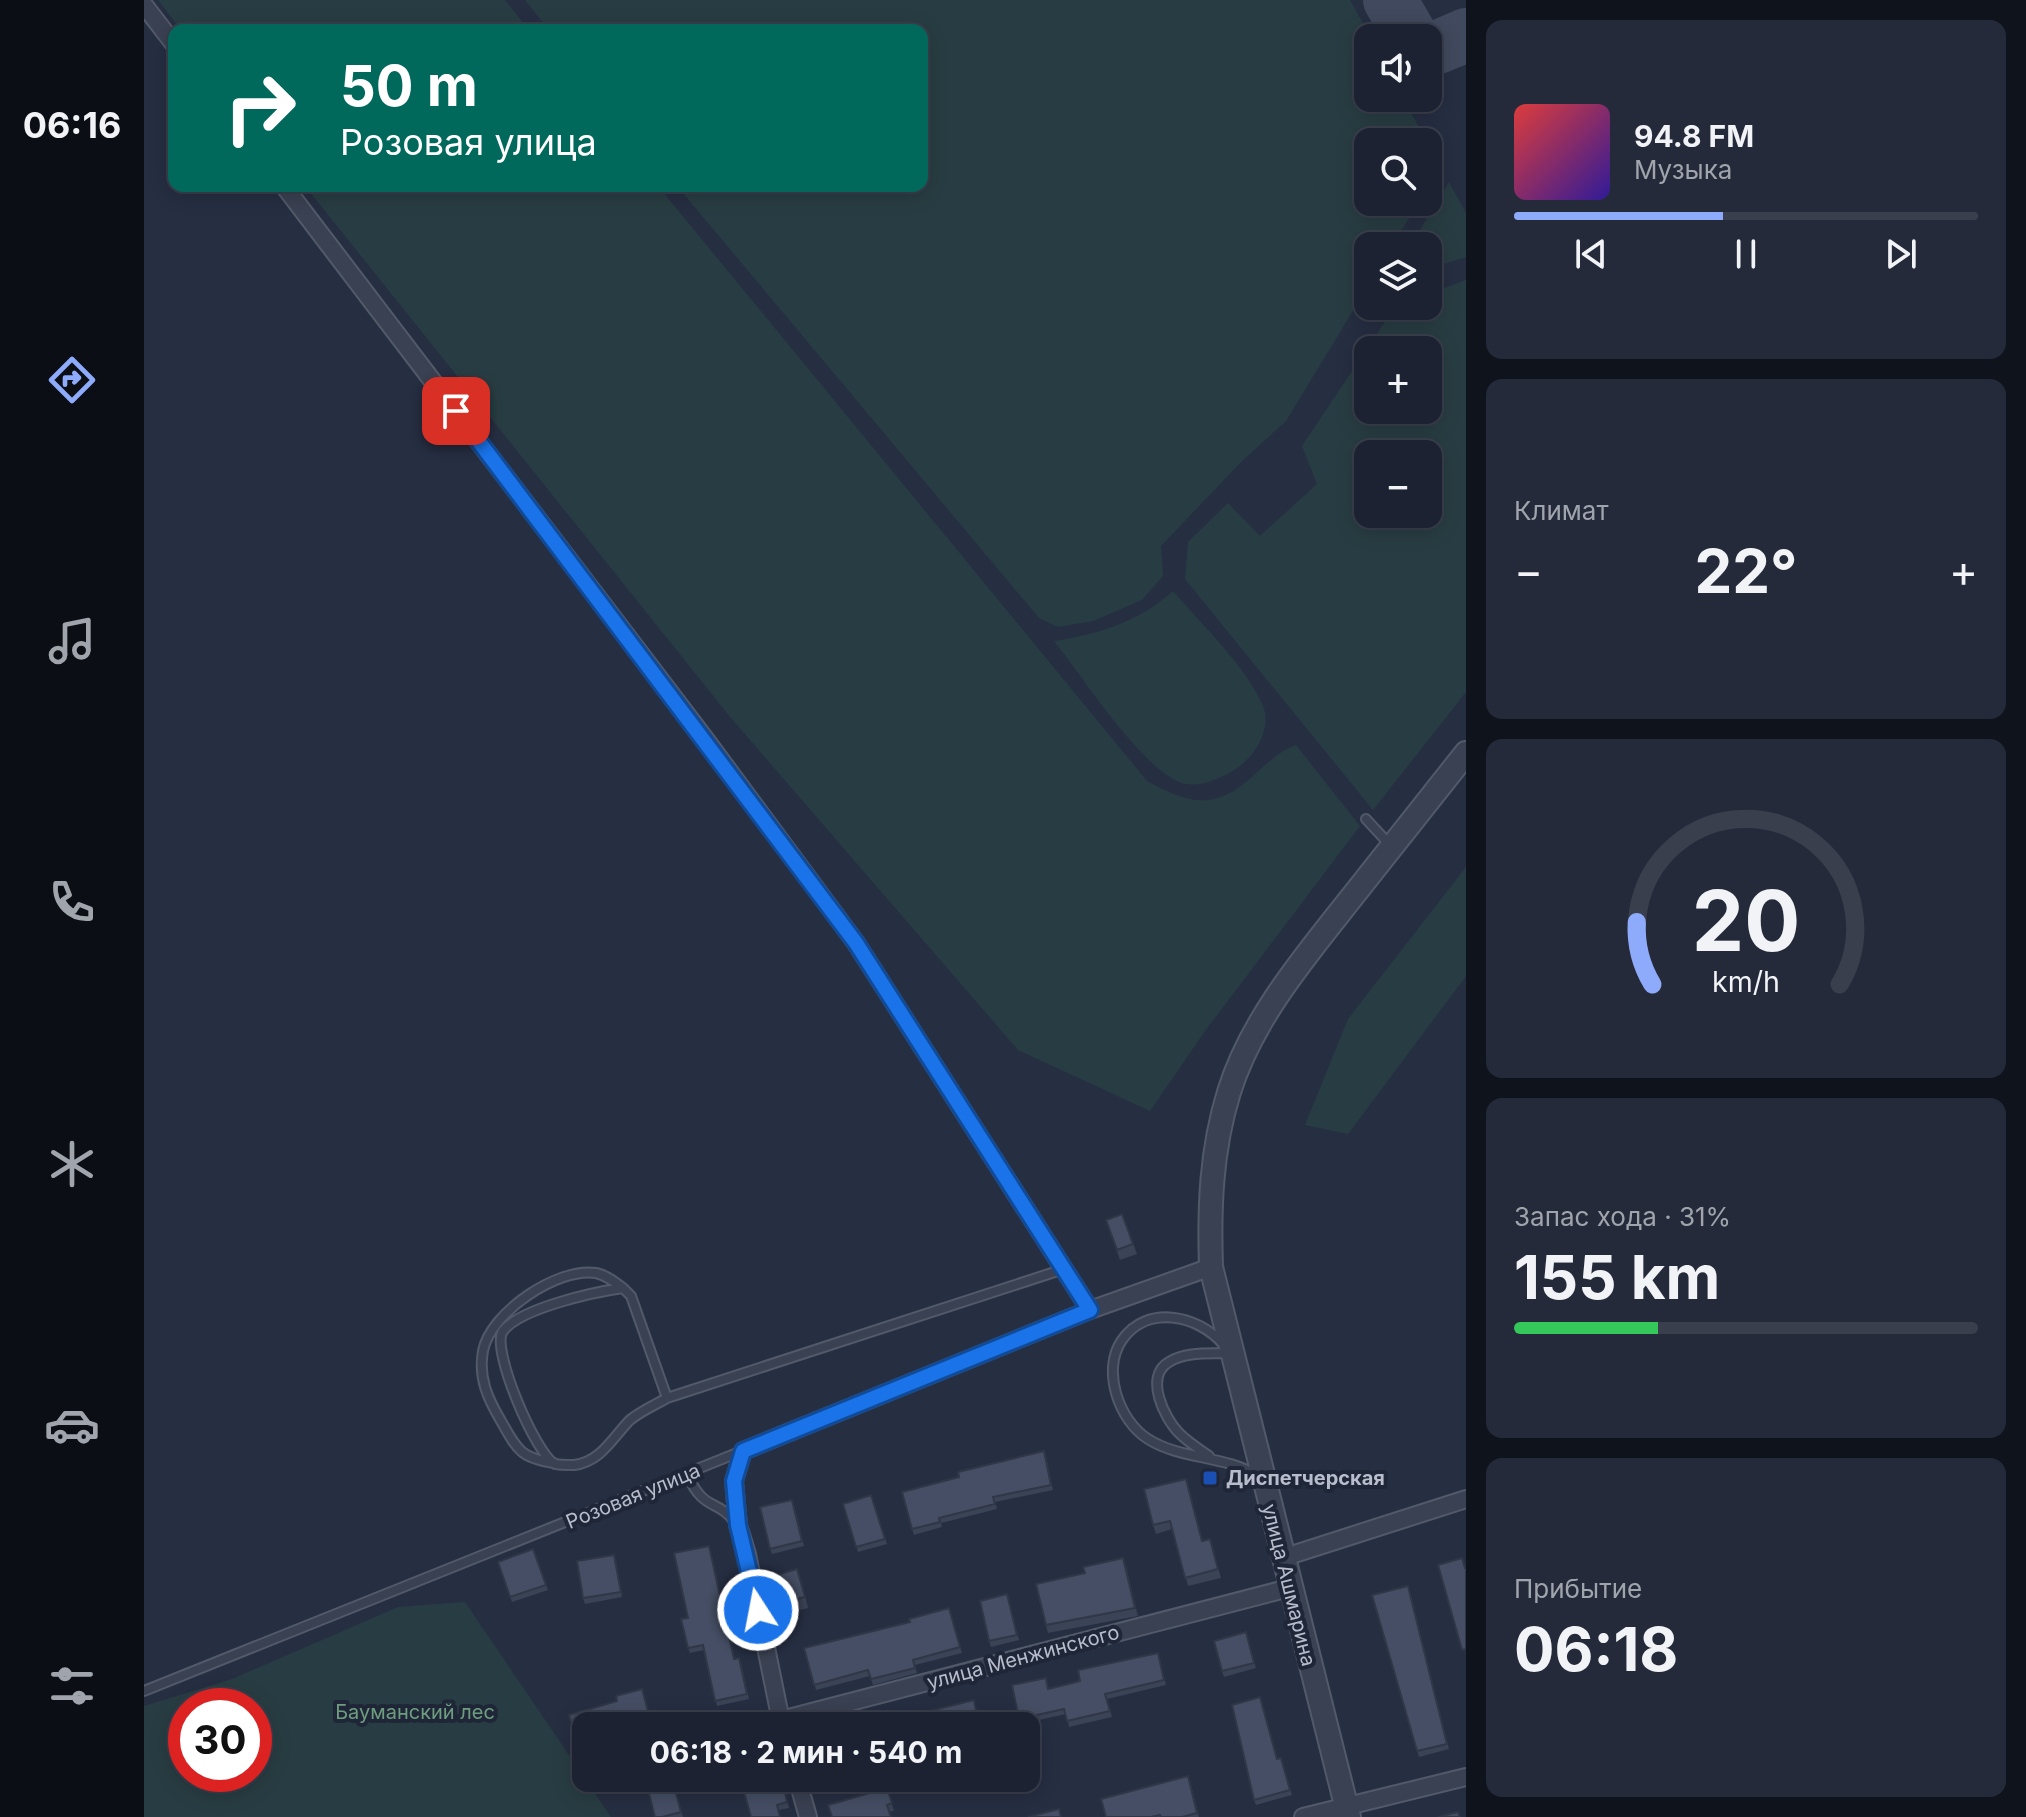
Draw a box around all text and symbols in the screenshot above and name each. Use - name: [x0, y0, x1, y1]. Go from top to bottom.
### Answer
- map controls: [1354, 24, 1442, 528]
- button: sound: [1354, 24, 1442, 112]
- text: 50 m: [340, 52, 478, 120]
- icon: right: [208, 56, 312, 160]
- text: 06:16: [23, 103, 121, 147]
- text: 94.8 FM: [1634, 118, 1754, 154]
- text: Розовая улица: [340, 120, 597, 164]
- button: search: [1354, 128, 1442, 216]
- text: Музыка: [1634, 154, 1732, 185]
- button: layers: [1354, 232, 1442, 320]
- icon: previous: [1569, 232, 1613, 276]
- icon: pause: [1724, 232, 1768, 276]
- icon: next: [1879, 232, 1923, 276]
- button: +: [1354, 336, 1442, 424]
- icon: directions: [44, 352, 100, 408]
- pin: [422, 377, 490, 445]
- icon: arrive: [434, 389, 478, 433]
- button: −: [1354, 440, 1442, 528]
- text: Климат: [1514, 495, 1609, 526]
- text: 22°: [1694, 535, 1798, 607]
- text: −: [1514, 544, 1543, 598]
- text: +: [1949, 544, 1978, 598]
- icon: music: [44, 613, 100, 669]
- text: 20: [1692, 869, 1800, 970]
- icon: phone: [44, 874, 100, 930]
- text: km/h: [1712, 964, 1780, 999]
- icon: climate: [44, 1136, 100, 1192]
- text: Запас хода · 31%: [1514, 1201, 1731, 1232]
- text: 155 km: [1514, 1241, 1720, 1313]
- icon: car: [44, 1397, 100, 1453]
- street label: Розовая улица: [562, 1458, 704, 1534]
- place label: Диспетчерская: [1226, 1466, 1385, 1490]
- marker: Диспетчерская: [1201, 1469, 1219, 1487]
- street label: улица Ашмарина: [1257, 1501, 1321, 1669]
- position arrow: [716, 1568, 800, 1652]
- text: Прибытие: [1514, 1573, 1642, 1604]
- text: 06:18: [1514, 1613, 1678, 1685]
- street label: улица Менжинского: [924, 1620, 1122, 1694]
- icon: filters: [44, 1658, 100, 1714]
- speed limit sign: 30: [168, 1688, 272, 1792]
- park label: Бауманский лес: [335, 1700, 495, 1724]
- text: 06:18 · 2 мин · 540 m: [650, 1734, 962, 1770]

